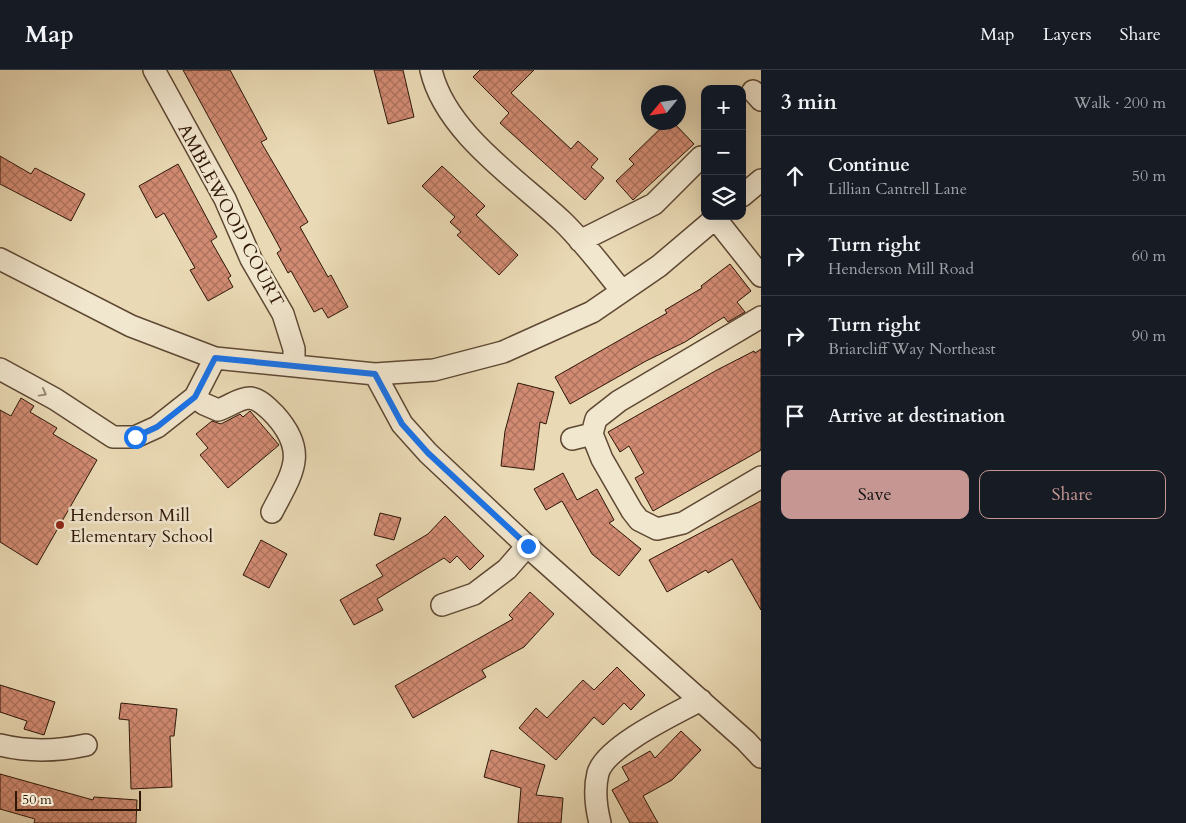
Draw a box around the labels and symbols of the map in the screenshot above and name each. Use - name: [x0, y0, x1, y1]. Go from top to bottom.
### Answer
- north arrow: [641, 85, 686, 130]
- street label: AMBLEWOOD COURT: [172, 119, 290, 311]
- one-way arrow: [37, 386, 46, 396]
- route start: [124, 426, 147, 449]
- place label: Henderson Mill Elementary School: [70, 503, 213, 549]
- marker: Henderson Mill Elementary School: [54, 519, 66, 531]
- route end: [517, 535, 540, 558]
- scale bar: [15, 788, 141, 811]

